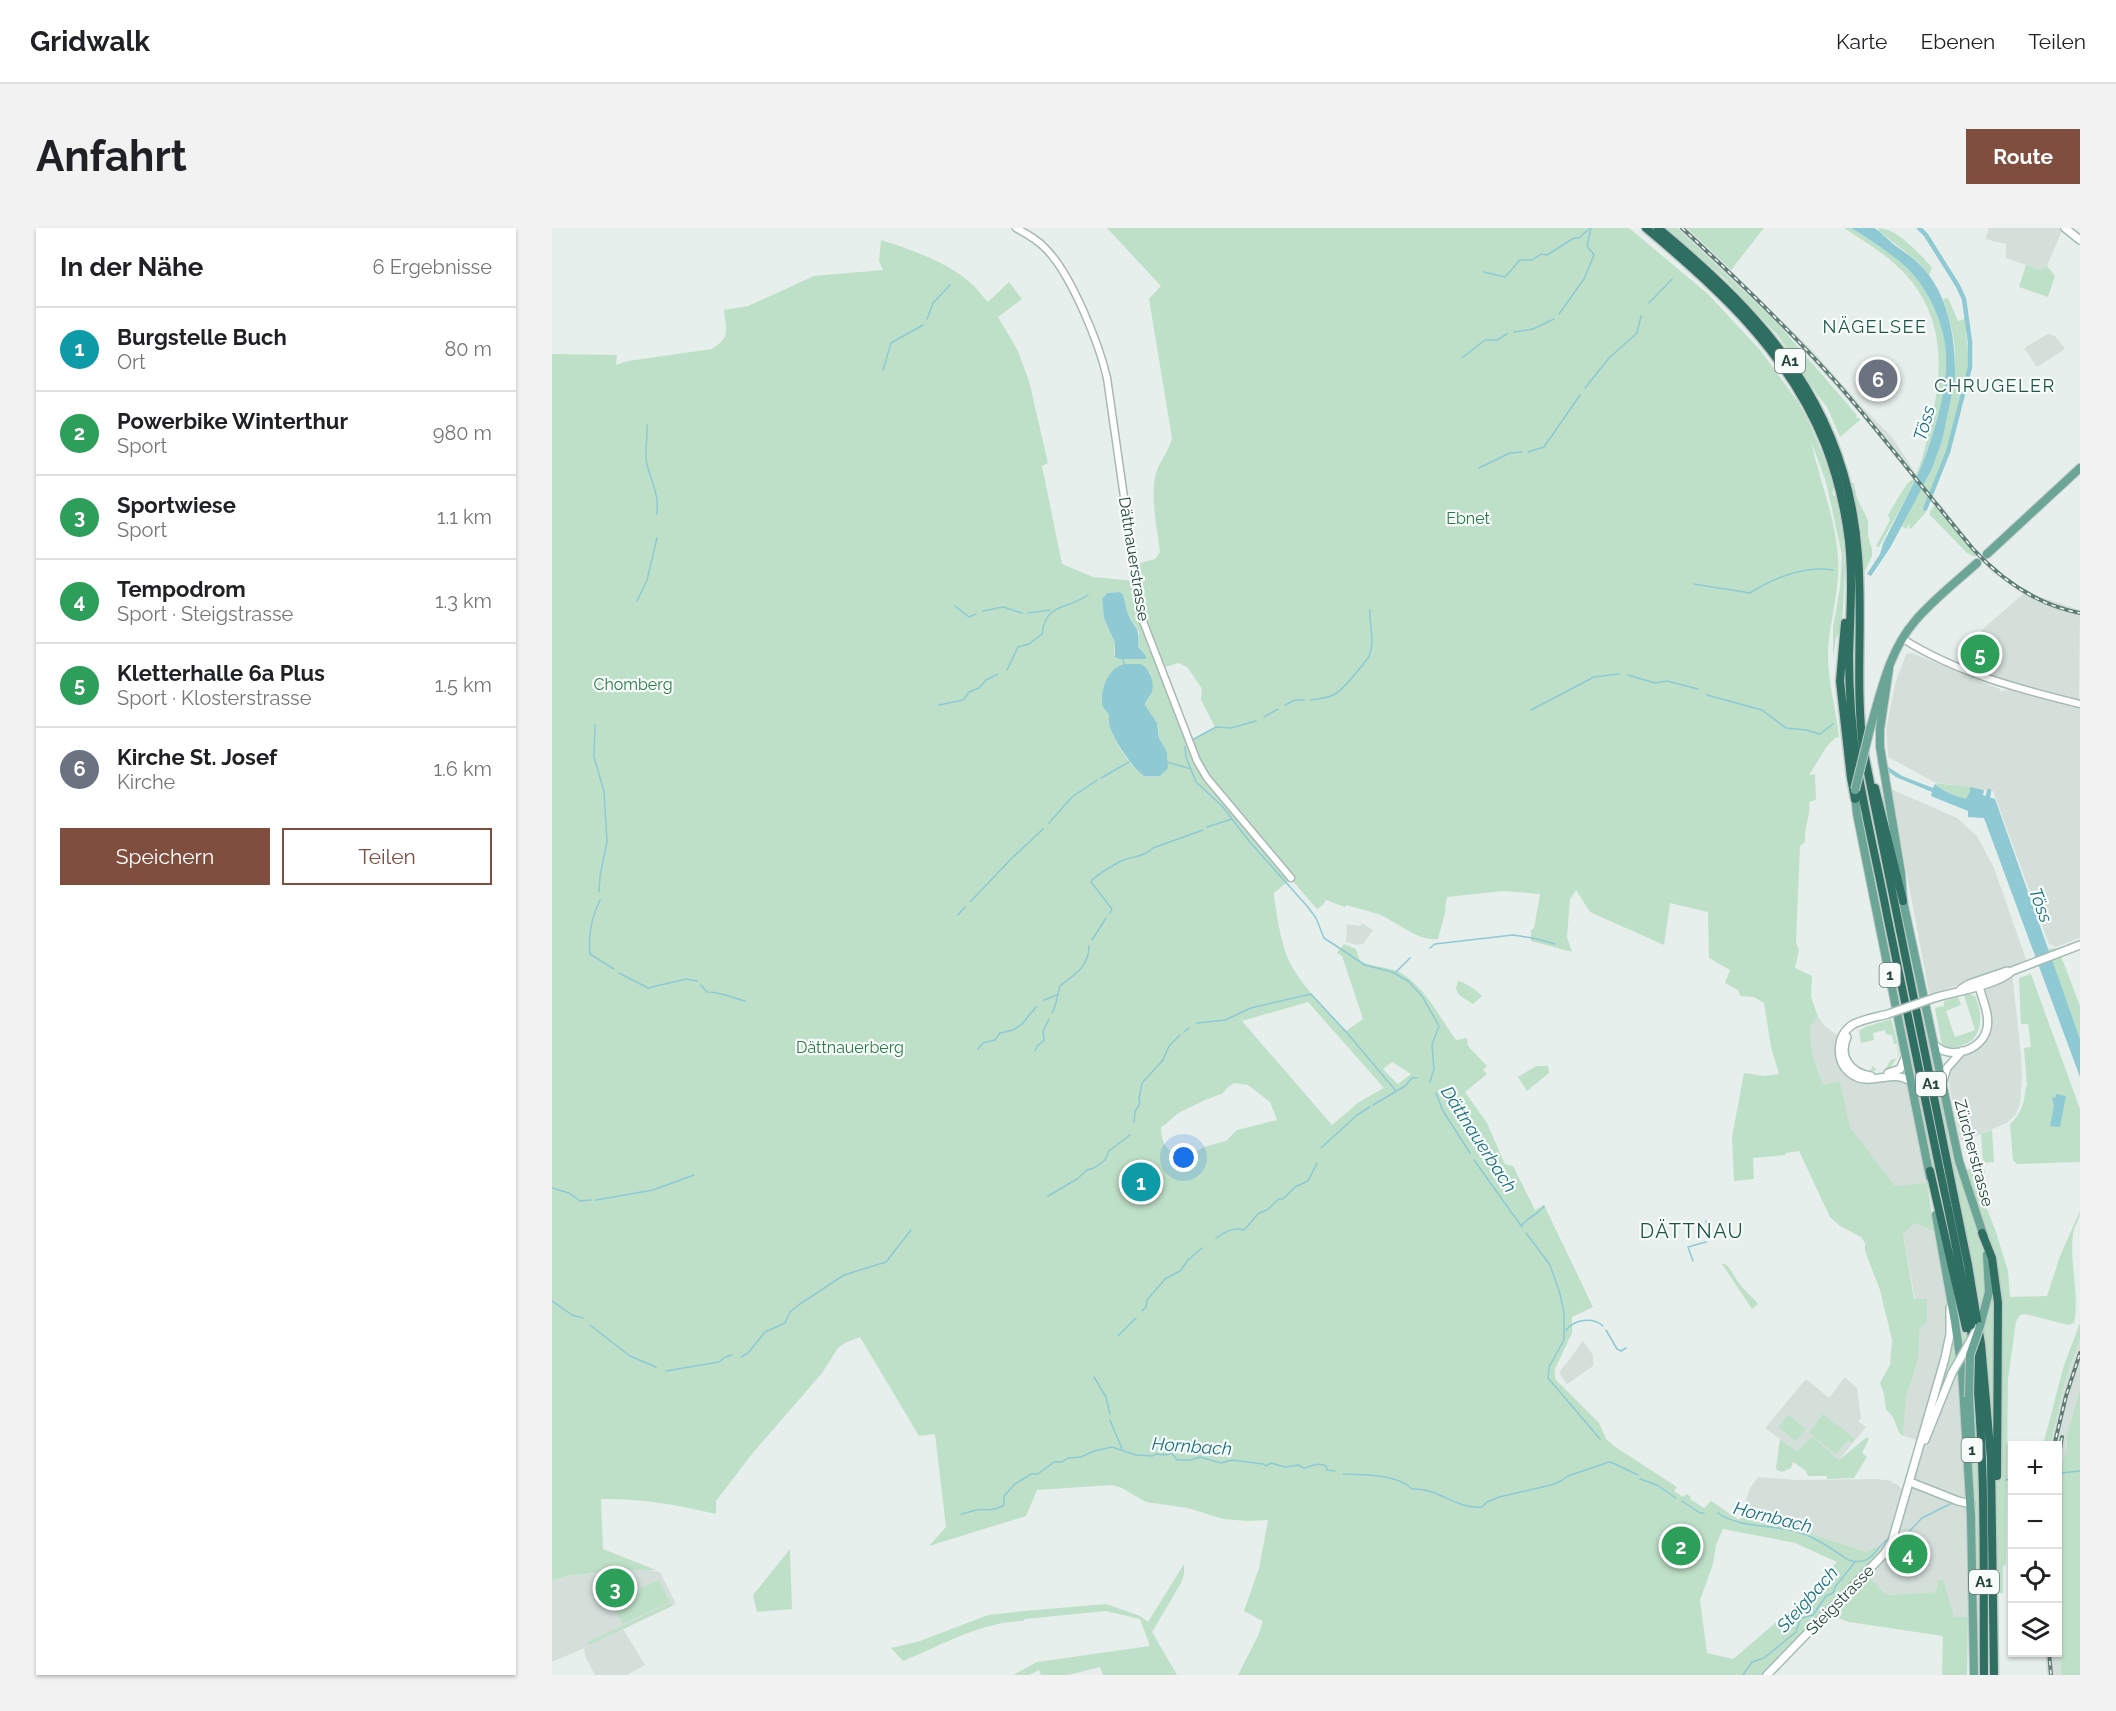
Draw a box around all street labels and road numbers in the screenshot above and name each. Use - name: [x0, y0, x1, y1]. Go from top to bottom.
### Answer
- road number: A1: [1775, 349, 1805, 373]
- street label: Dättnauerstrasse: [1115, 496, 1153, 622]
- road number: 1: [1880, 963, 1900, 987]
- road number: A1: [1916, 1072, 1946, 1096]
- street label: Zürcherstrasse: [1951, 1097, 1997, 1209]
- road number: 1: [1962, 1438, 1982, 1462]
- street label: Steigstrasse: [1802, 1561, 1878, 1639]
- road number: A1: [1969, 1570, 1999, 1594]

